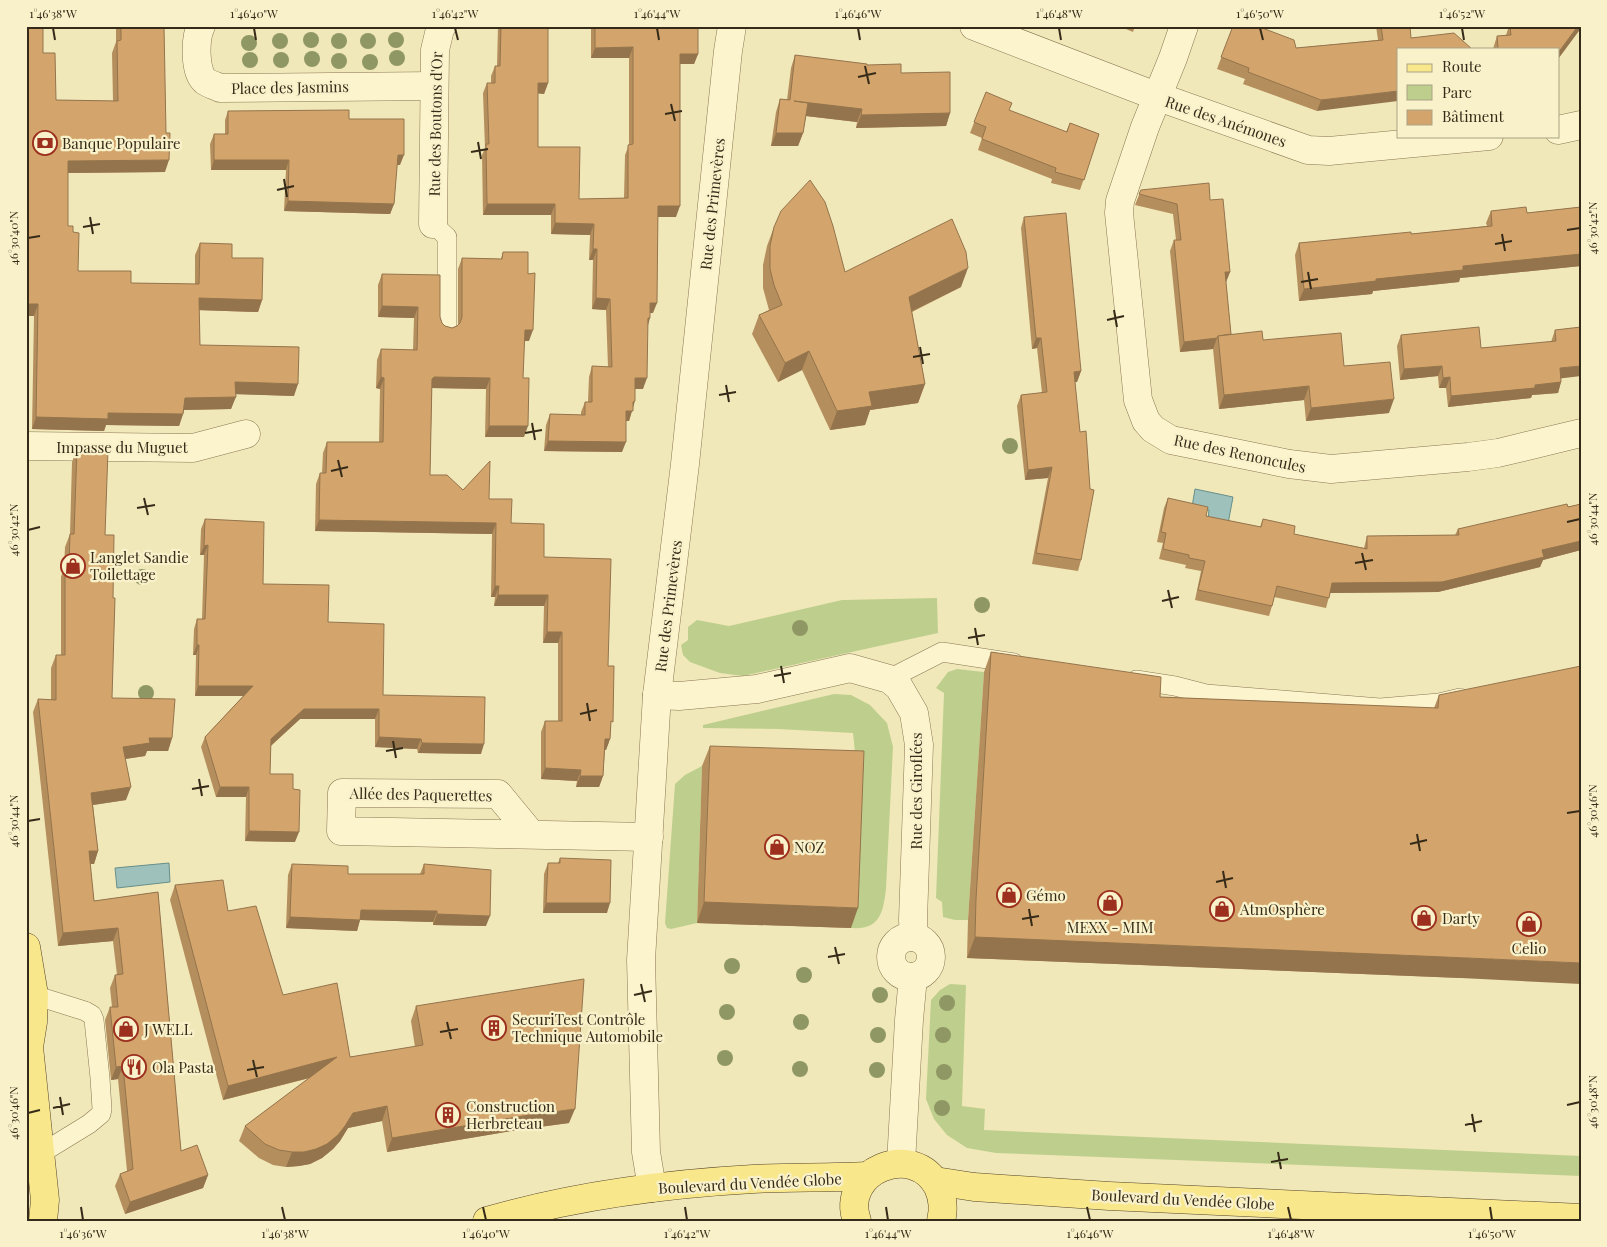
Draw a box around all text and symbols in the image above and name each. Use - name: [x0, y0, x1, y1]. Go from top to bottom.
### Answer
- text: 1°46'38"W: [29, 5, 77, 21]
- text: 1°46'40"W: [230, 5, 278, 21]
- text: 1°46'42"W: [432, 5, 478, 21]
- text: 1°46'44"W: [634, 5, 680, 21]
- text: 1°46'46"W: [835, 5, 882, 21]
- text: 1°46'48"W: [1035, 5, 1083, 21]
- text: 1°46'50"W: [1236, 5, 1284, 21]
- text: 1°46'52"W: [1439, 5, 1485, 21]
- legend: [1397, 48, 1560, 138]
- street label: Rue des Boutons d'Or: [424, 51, 446, 197]
- text: Route: [1442, 56, 1482, 76]
- street label: Place des Jasmins: [231, 76, 349, 98]
- text: Parc: [1442, 82, 1472, 102]
- street label: Rue des Anémones: [1163, 91, 1289, 151]
- text: Bâtiment: [1442, 106, 1504, 126]
- bank icon: Banque Populaire: [32, 130, 58, 156]
- place label: Banque Populaire: [62, 133, 181, 153]
- street label: Rue des Primevères: [695, 137, 729, 271]
- text: 46°30'42"N: [1584, 201, 1600, 255]
- text: 46°30'40"N: [5, 210, 21, 265]
- street label: Rue des Renoncules: [1172, 429, 1308, 477]
- street label: Impasse du Muguet: [56, 437, 189, 457]
- text: 46°30'44"N: [1584, 492, 1600, 546]
- text: 46°30'42"N: [5, 503, 21, 557]
- street label: Rue des Primevères: [650, 539, 686, 673]
- place label: Langlet Sandie Toilettage: [90, 547, 189, 584]
- shop icon: Langlet Sandie Toilettage: [60, 553, 86, 579]
- street label: Rue des Giroflées: [906, 732, 926, 850]
- street label: Allée des Paquerettes: [348, 783, 493, 805]
- text: 46°30'46"N: [1584, 784, 1600, 838]
- text: 46°30'44"N: [5, 794, 21, 848]
- shop icon: NOZ: [764, 834, 790, 860]
- place label: NOZ: [794, 837, 825, 857]
- shop icon: Gémo: [996, 882, 1022, 908]
- place label: Gémo: [1026, 885, 1066, 905]
- shop icon: MEXX - MIM: [1097, 890, 1123, 916]
- shop icon: AtmOsphère: [1209, 896, 1235, 922]
- place label: AtmOsphère: [1239, 899, 1325, 919]
- shop icon: Darty: [1411, 905, 1437, 931]
- place label: Darty: [1442, 908, 1480, 928]
- shop icon: Celio: [1516, 911, 1542, 937]
- place label: MEXX - MIM: [1066, 917, 1154, 937]
- place label: Celio: [1512, 938, 1546, 958]
- place label: SecuriTest Contrôle Technique Automobile: [512, 1009, 663, 1046]
- building icon: SecuriTest Contrôle Technique Automobile: [481, 1015, 507, 1041]
- shop icon: J WELL: [113, 1016, 139, 1042]
- place label: J WELL: [143, 1019, 193, 1039]
- restaurant icon: Ola Pasta: [121, 1054, 147, 1080]
- place label: Ola Pasta: [152, 1057, 214, 1077]
- text: 46°30'48"N: [1584, 1075, 1600, 1129]
- text: 46°30'46"N: [5, 1086, 21, 1140]
- place label: Construction Herbreteau: [466, 1096, 555, 1133]
- building icon: Construction Herbreteau: [435, 1102, 461, 1128]
- street label: Boulevard du Vendée Globe: [658, 1168, 842, 1198]
- street label: Boulevard du Vendée Globe: [1091, 1184, 1275, 1214]
- text: 1°46'36"W: [59, 1225, 107, 1241]
- text: 1°46'38"W: [261, 1225, 309, 1241]
- text: 1°46'40"W: [462, 1225, 510, 1241]
- text: 1°46'42"W: [664, 1225, 710, 1241]
- text: 1°46'44"W: [865, 1225, 911, 1241]
- text: 1°46'46"W: [1067, 1225, 1114, 1241]
- text: 1°46'48"W: [1267, 1225, 1315, 1241]
- text: 1°46'50"W: [1468, 1225, 1516, 1241]

